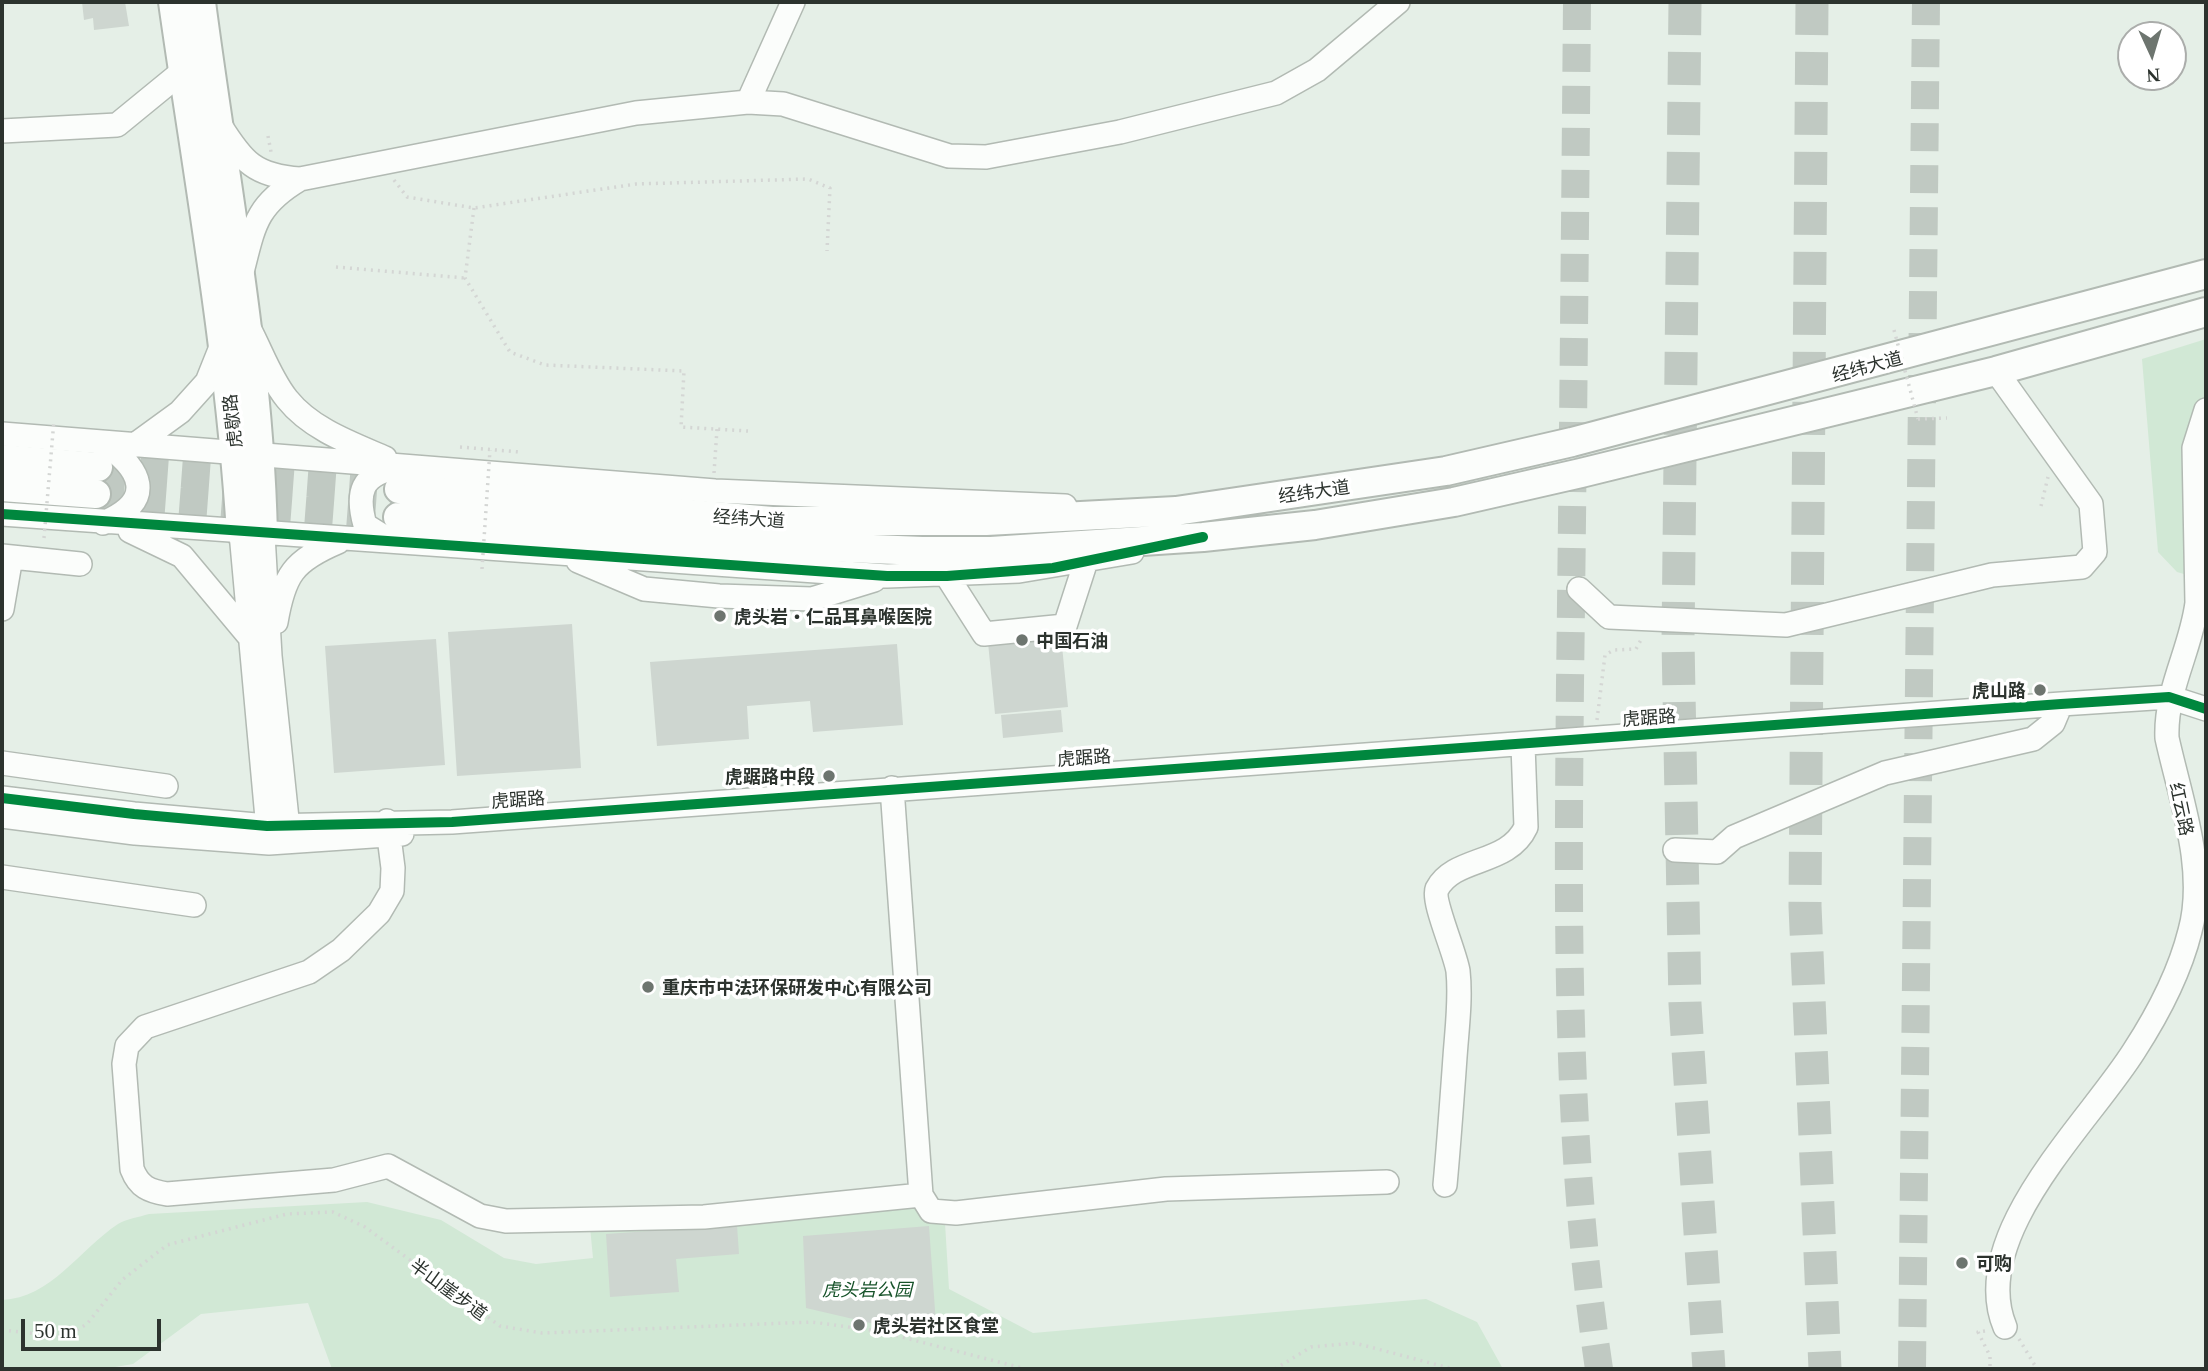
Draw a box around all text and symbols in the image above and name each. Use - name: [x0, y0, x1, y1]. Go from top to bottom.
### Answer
- north arrow: [2117, 21, 2187, 91]
- text: N: [2146, 64, 2161, 86]
- street label: 经纬大道: [1829, 346, 1905, 386]
- street label: 虎歇路: [218, 393, 246, 449]
- street label: 经纬大道: [1277, 475, 1351, 507]
- street label: 经纬大道: [712, 505, 786, 531]
- place label: 虎头岩‧仁品耳鼻喉医院: [734, 605, 932, 627]
- marker: 虎头岩‧仁品耳鼻喉医院: [712, 608, 728, 624]
- place label: 中国石油: [1036, 629, 1108, 651]
- marker: 中国石油: [1014, 632, 1030, 648]
- place label: 虎山路: [1972, 679, 2026, 701]
- marker: 虎山路: [2032, 682, 2048, 698]
- street label: 虎踞路: [1621, 704, 1677, 730]
- street label: 虎踞路: [1056, 744, 1112, 770]
- place label: 虎踞路中段: [725, 765, 815, 787]
- marker: 虎踞路中段: [821, 768, 837, 784]
- street label: 红云路: [2166, 780, 2198, 838]
- street label: 虎踞路: [490, 786, 546, 812]
- place label: 重庆市中法环保研发中心有限公司: [662, 976, 932, 998]
- marker: 重庆市中法环保研发中心有限公司: [640, 979, 656, 995]
- place label: 可购: [1976, 1252, 2012, 1274]
- street label: 半山崖步道: [406, 1254, 492, 1324]
- marker: 可购: [1954, 1255, 1970, 1271]
- park label: 虎头岩公园: [822, 1278, 912, 1300]
- scale bar: [24, 1304, 164, 1348]
- place label: 虎头岩社区食堂: [873, 1314, 999, 1336]
- marker: 虎头岩社区食堂: [851, 1317, 867, 1333]
- text: 50 m: [34, 1319, 77, 1343]

